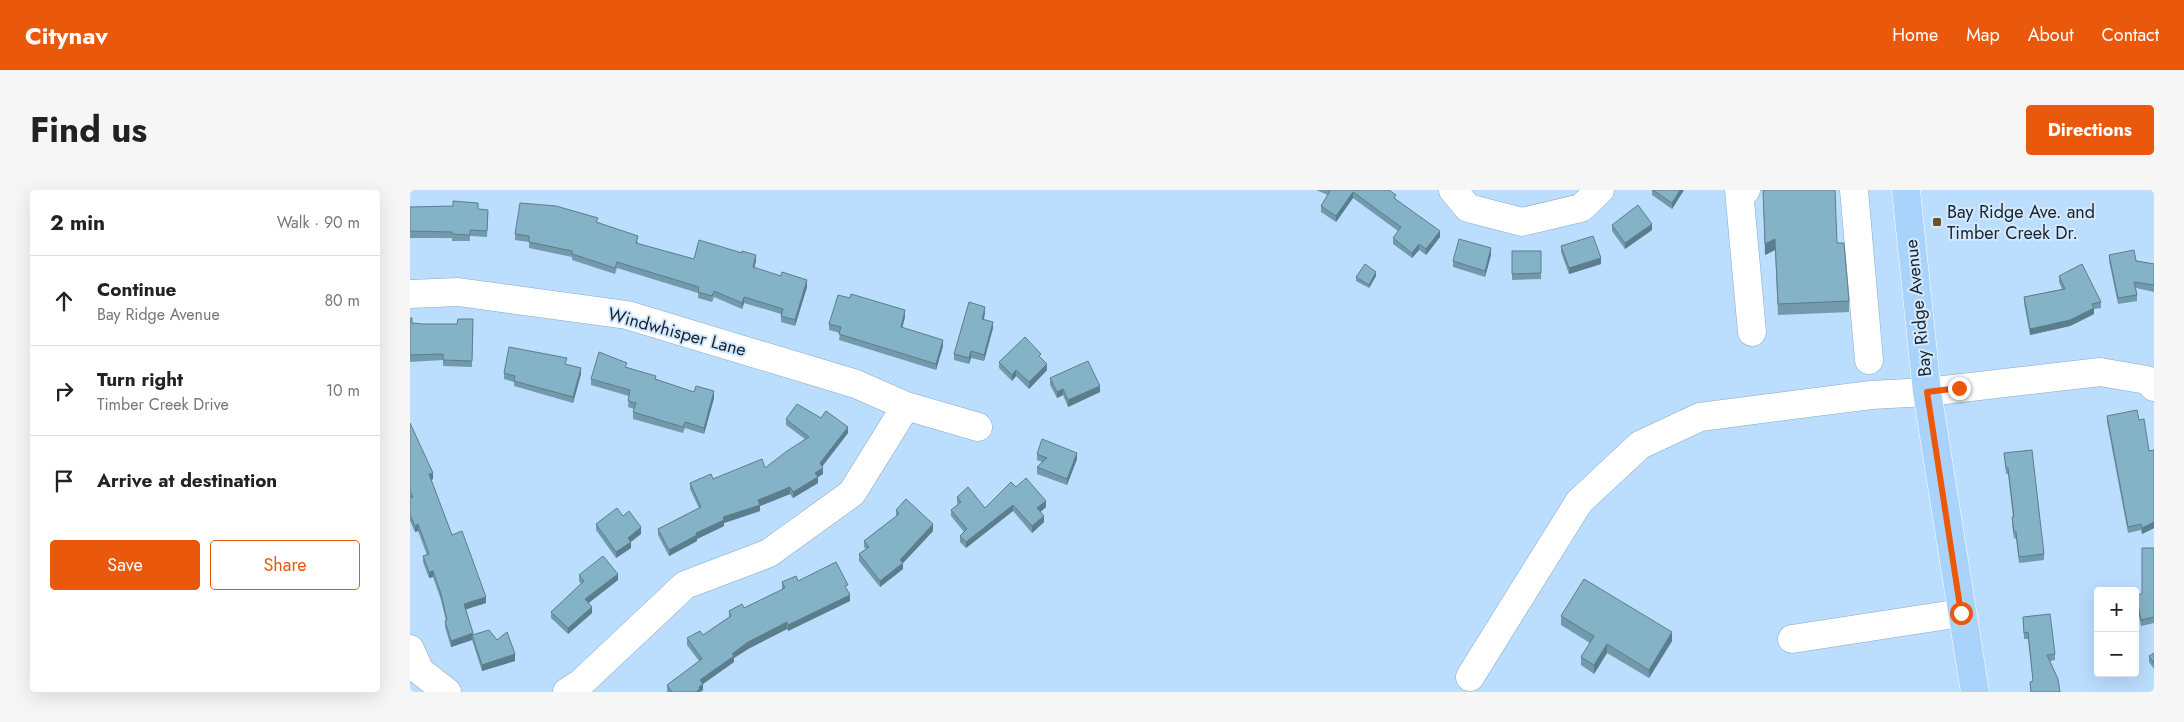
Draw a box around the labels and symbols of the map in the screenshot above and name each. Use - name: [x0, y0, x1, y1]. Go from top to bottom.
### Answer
- place label: Bay Ridge Ave. and Timber Creek Dr.: [1947, 199, 2095, 246]
- marker: Bay Ridge Ave. and Timber Creek Dr.: [1931, 216, 1943, 228]
- street label: Bay Ridge Avenue: [1898, 238, 1938, 378]
- street label: Windwhisper Lane: [605, 301, 749, 363]
- route end: [1948, 377, 1971, 400]
- route start: [1950, 602, 1973, 625]

